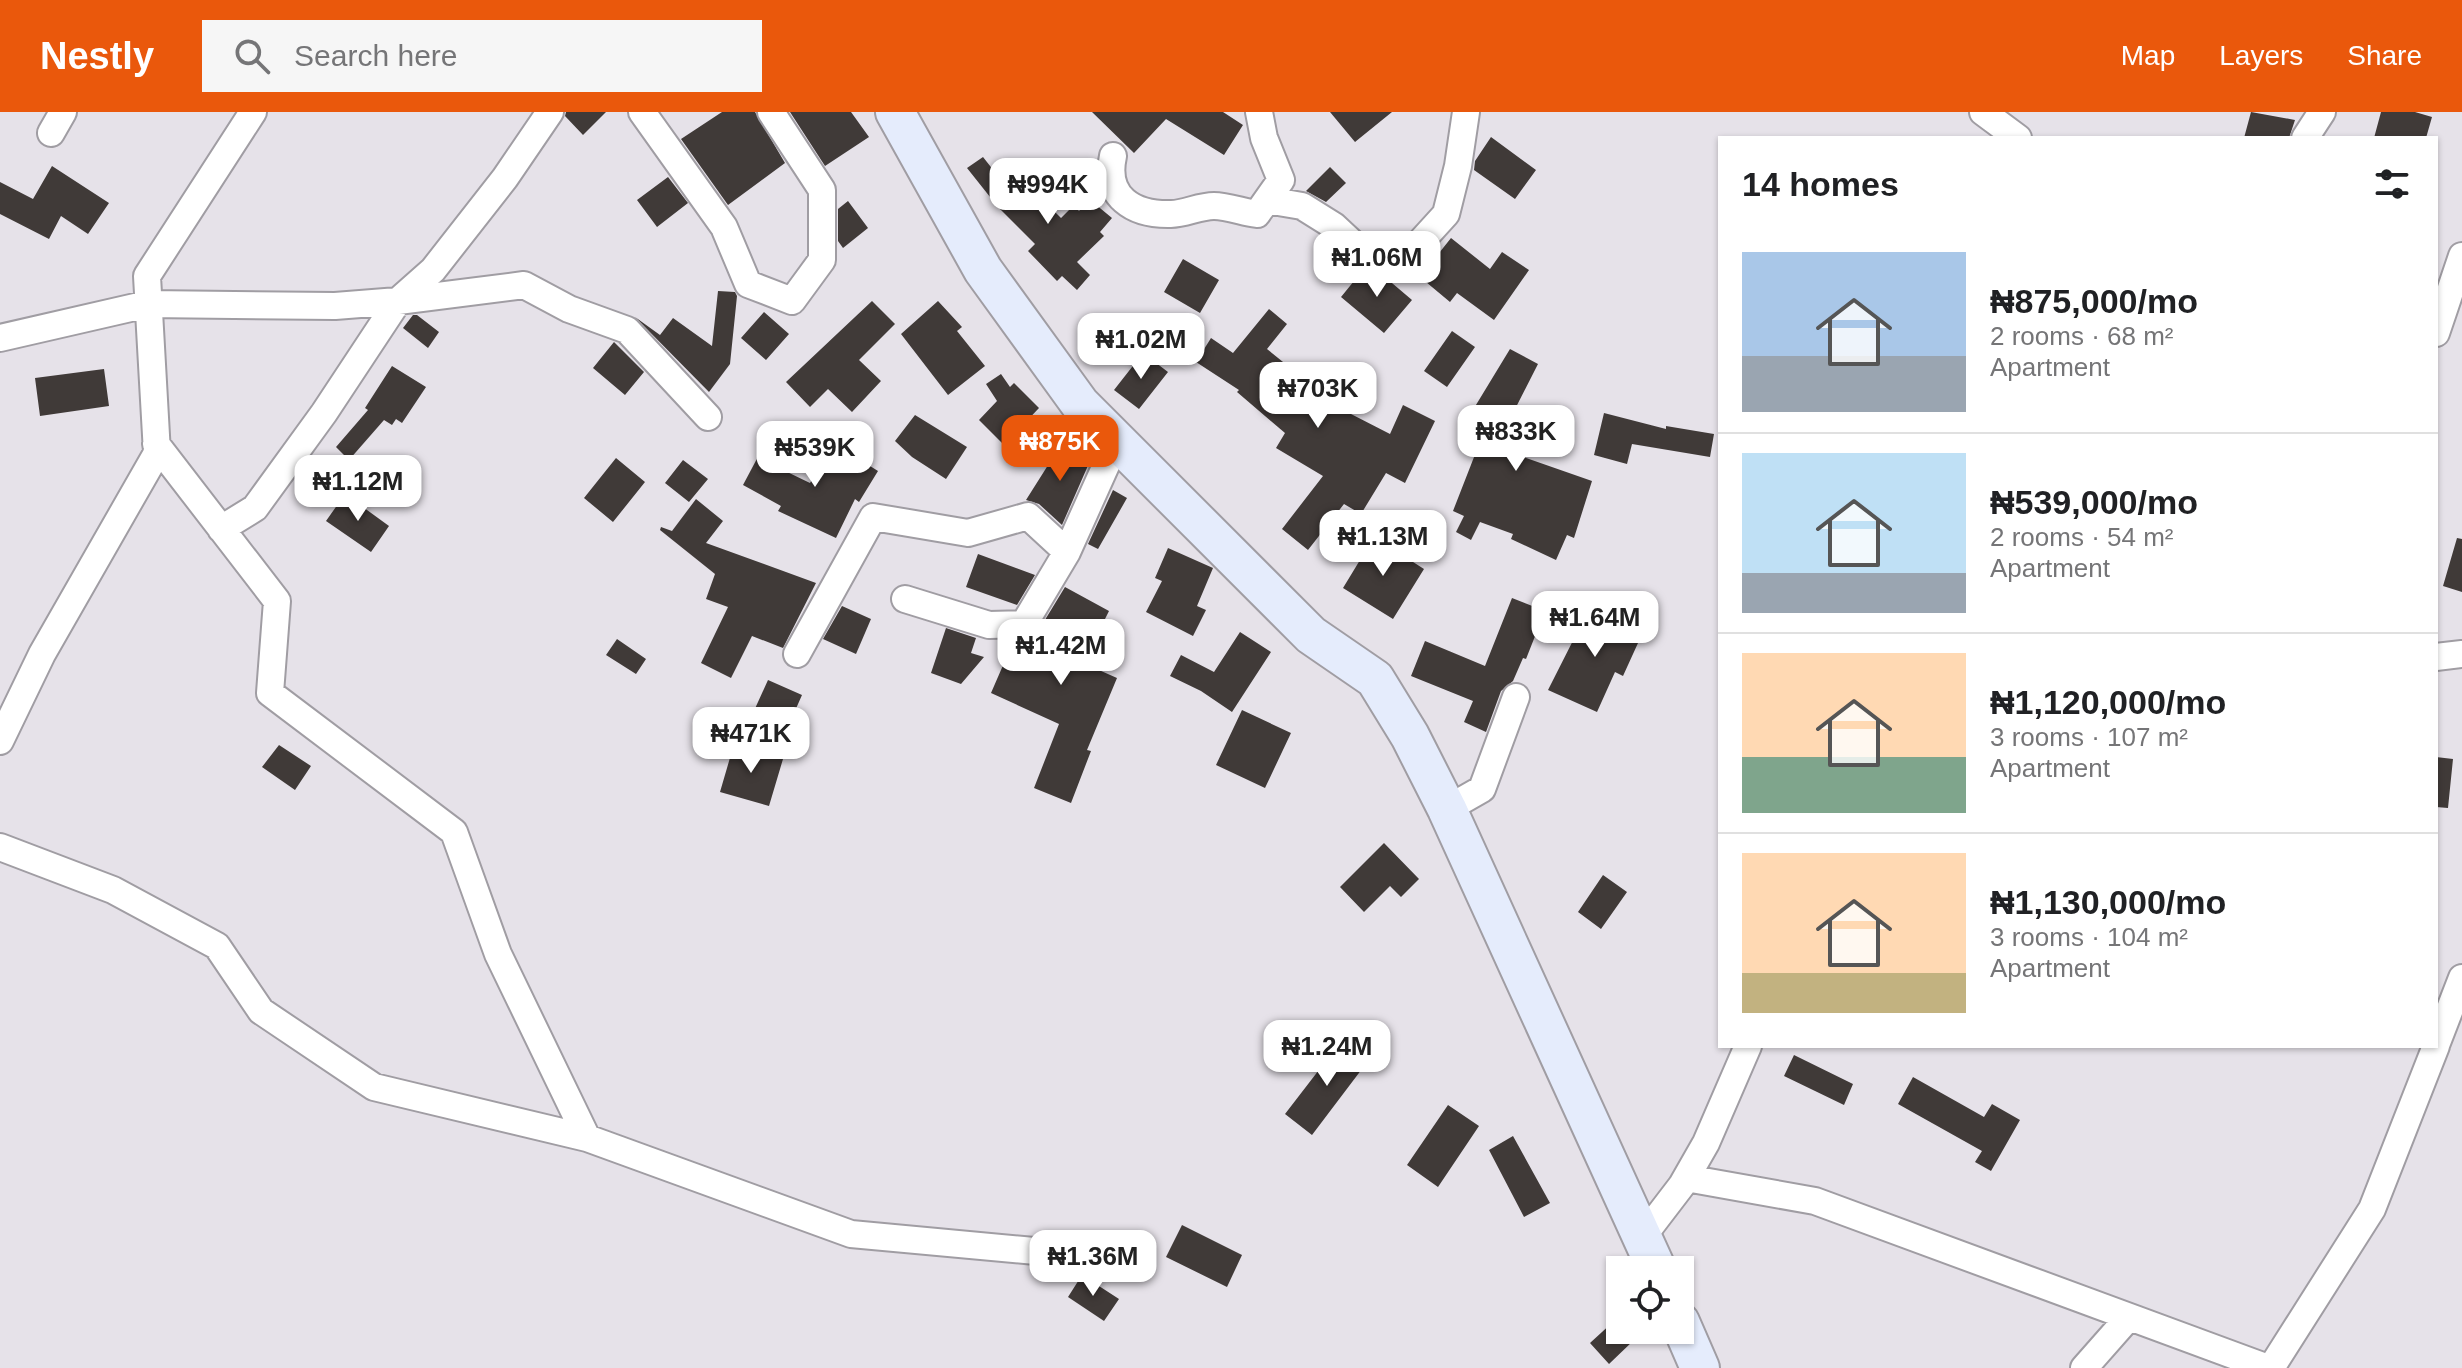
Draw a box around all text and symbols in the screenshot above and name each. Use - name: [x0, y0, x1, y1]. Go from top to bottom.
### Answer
- search box: [202, 20, 762, 92]
- icon: search: [230, 34, 274, 78]
- text: Nestly: [40, 35, 154, 77]
- text: Search here: [294, 39, 458, 72]
- text: Map: [2121, 40, 2175, 71]
- text: Layers: [2219, 40, 2303, 71]
- text: Share: [2347, 40, 2422, 71]
- pin: ₦994K: [992, 158, 1104, 226]
- icon: filters: [2370, 162, 2414, 206]
- text: 14 homes: [1742, 165, 1899, 203]
- text: ₦994K: [1008, 169, 1088, 199]
- pin: ₦1.06M: [1312, 231, 1442, 299]
- text: ₦1.06M: [1331, 242, 1423, 272]
- text: ₦875,000/mo: [1990, 282, 2198, 320]
- icon: home: [1806, 284, 1902, 380]
- pin: ₦1.02M: [1076, 313, 1206, 381]
- text: 2 rooms · 68 m²: [1990, 321, 2174, 351]
- text: ₦1.02M: [1095, 324, 1187, 354]
- text: Apartment: [1990, 352, 2110, 382]
- pin: ₦703K: [1262, 362, 1374, 430]
- text: ₦703K: [1278, 373, 1358, 403]
- pin: ₦833K: [1460, 405, 1572, 473]
- pin: ₦875K: [1004, 415, 1116, 483]
- text: ₦833K: [1476, 416, 1556, 446]
- pin: ₦539K: [759, 421, 871, 489]
- text: ₦875K: [1020, 426, 1100, 456]
- text: ₦539K: [775, 432, 855, 462]
- pin: ₦1.12M: [293, 455, 423, 523]
- text: ₦1.12M: [312, 466, 404, 496]
- text: ₦539,000/mo: [1990, 483, 2198, 521]
- icon: home: [1806, 485, 1902, 581]
- pin: ₦1.13M: [1318, 510, 1448, 578]
- text: ₦1.13M: [1337, 521, 1429, 551]
- text: 2 rooms · 54 m²: [1990, 522, 2174, 552]
- text: Apartment: [1990, 553, 2110, 583]
- pin: ₦1.64M: [1530, 591, 1660, 659]
- text: ₦1.64M: [1549, 602, 1641, 632]
- pin: ₦1.42M: [996, 619, 1126, 687]
- text: ₦1.42M: [1015, 630, 1107, 660]
- text: ₦1,120,000/mo: [1990, 683, 2226, 721]
- icon: home: [1806, 685, 1902, 781]
- pin: ₦471K: [695, 707, 807, 775]
- text: ₦471K: [711, 718, 791, 748]
- text: 3 rooms · 107 m²: [1990, 722, 2188, 752]
- text: Apartment: [1990, 753, 2110, 783]
- text: ₦1,130,000/mo: [1990, 883, 2226, 921]
- icon: home: [1806, 885, 1902, 981]
- text: 3 rooms · 104 m²: [1990, 922, 2188, 952]
- text: Apartment: [1990, 953, 2110, 983]
- pin: ₦1.24M: [1262, 1020, 1392, 1088]
- text: ₦1.24M: [1281, 1031, 1373, 1061]
- pin: ₦1.36M: [1028, 1230, 1158, 1298]
- text: ₦1.36M: [1047, 1241, 1139, 1271]
- map controls: [1606, 1256, 1694, 1344]
- button: locate: [1606, 1256, 1694, 1344]

